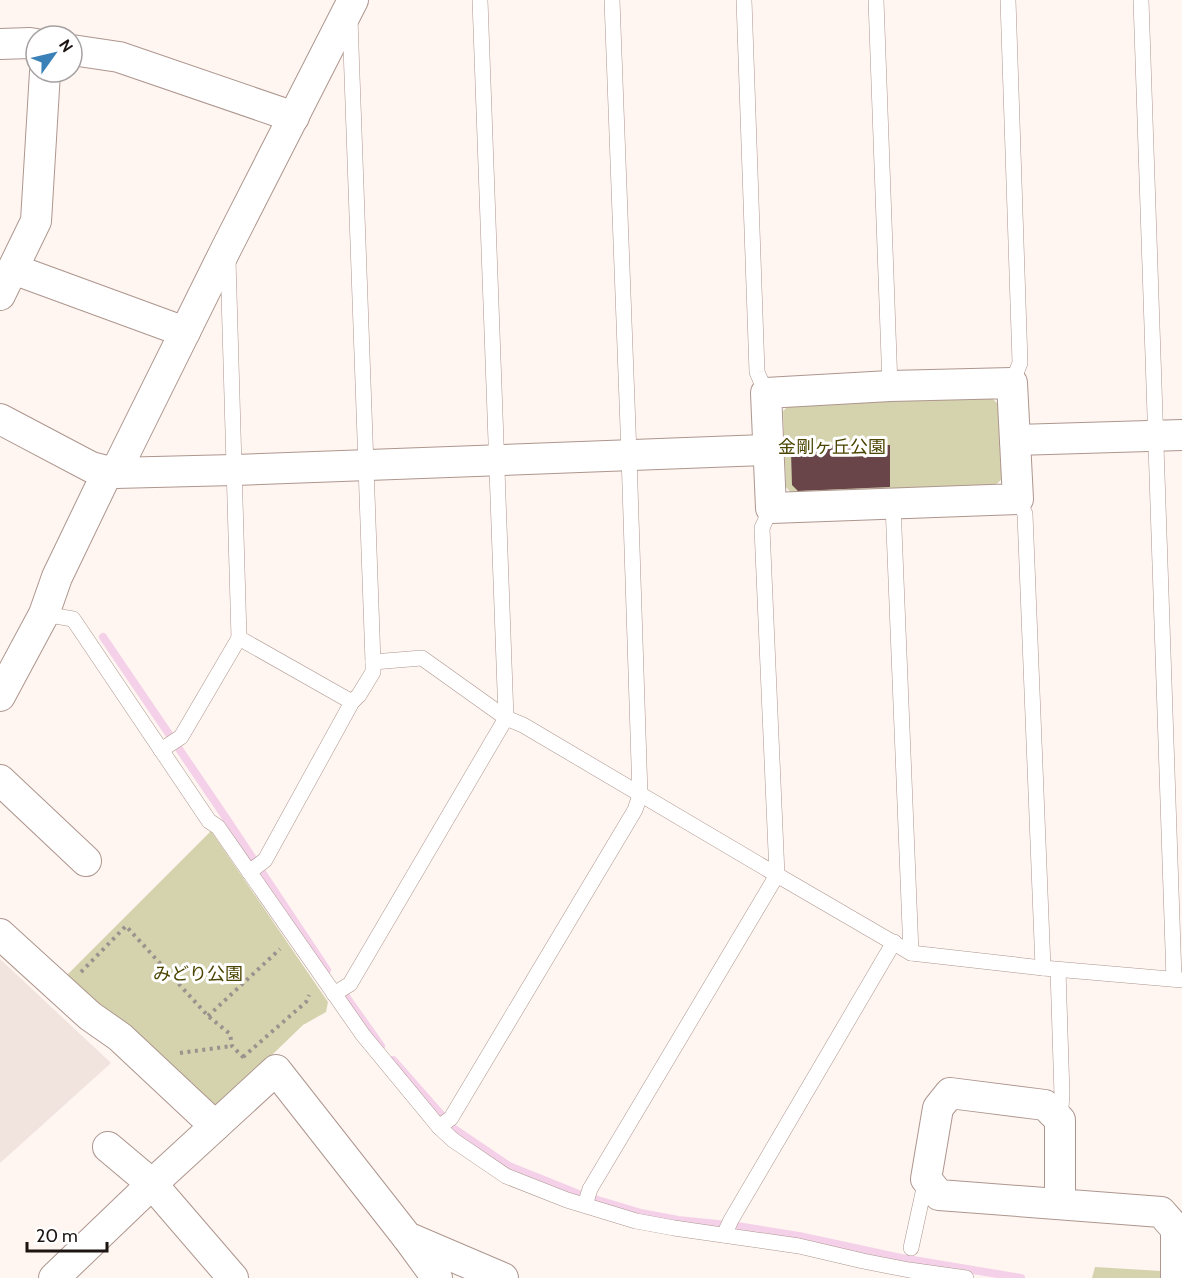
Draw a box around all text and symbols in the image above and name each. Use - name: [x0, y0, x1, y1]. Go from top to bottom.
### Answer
- north arrow: [24, 24, 84, 84]
- text: N: [55, 36, 77, 56]
- park label: 金剛ヶ丘公園: [778, 436, 886, 458]
- park label: みどり公園: [153, 963, 243, 985]
- scale bar: [27, 1215, 106, 1253]
- text: 20 m: [36, 1225, 78, 1247]

